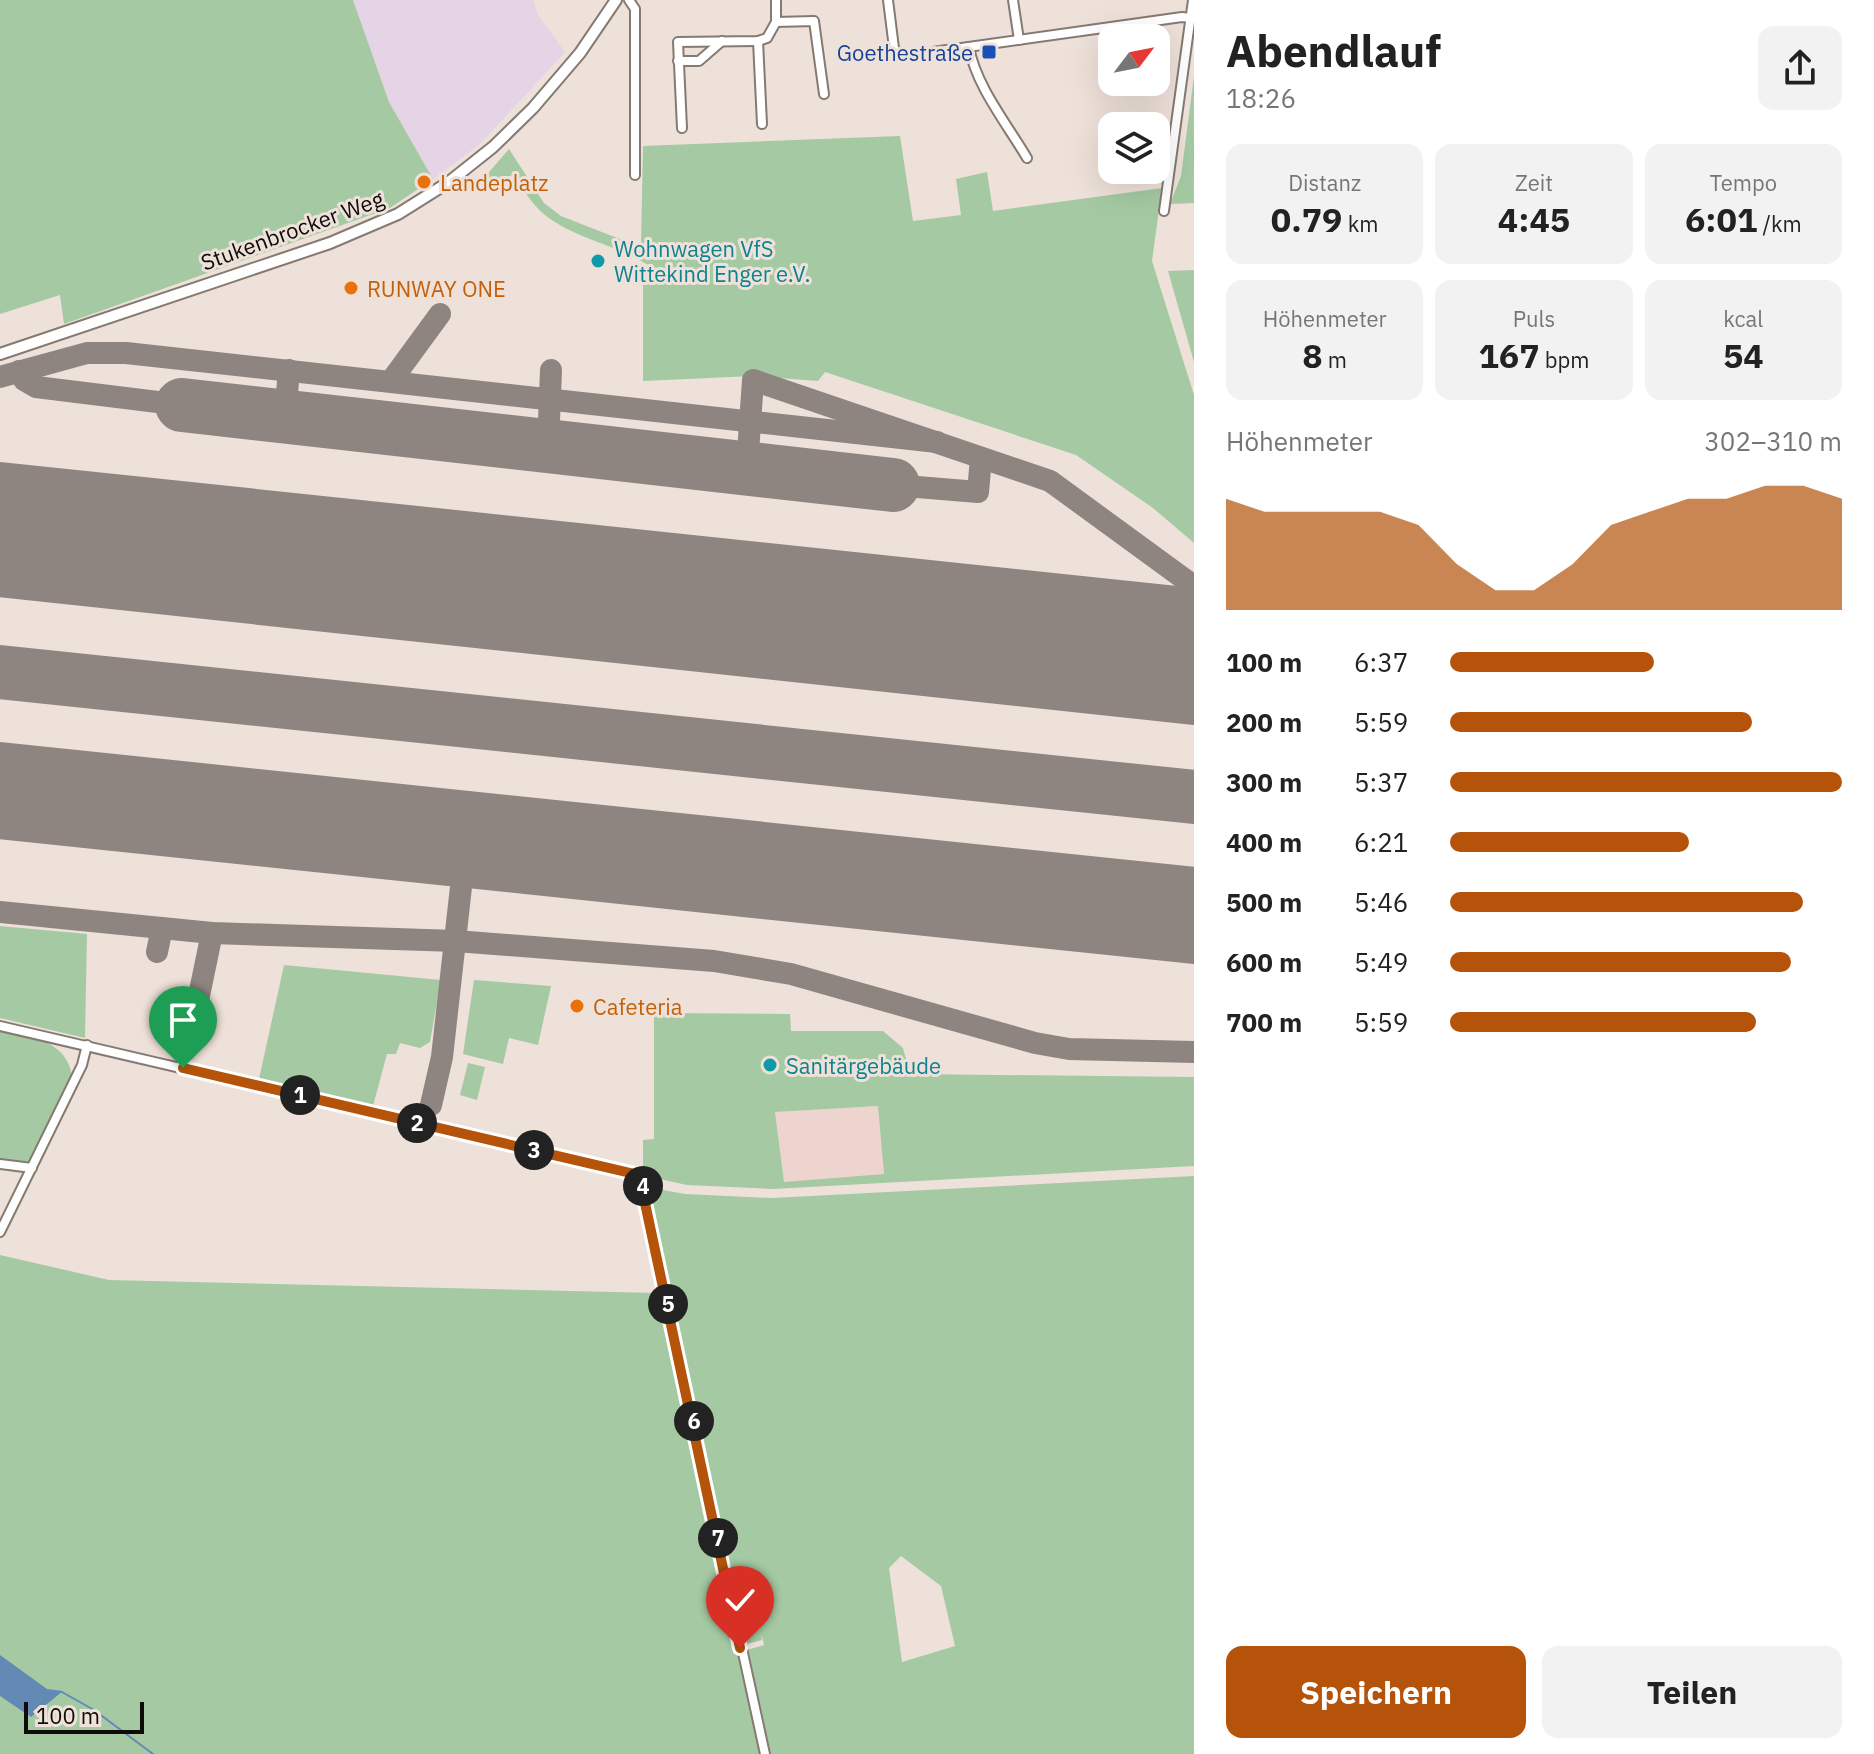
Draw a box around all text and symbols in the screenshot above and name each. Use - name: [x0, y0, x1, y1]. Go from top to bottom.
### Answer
- text: Abendlauf: [1226, 22, 1441, 79]
- north arrow: [1098, 24, 1170, 96]
- map controls: [1098, 24, 1170, 184]
- button: share: [1758, 26, 1842, 110]
- place label: Goethestraße: [837, 38, 973, 67]
- marker: Goethestraße: [980, 43, 998, 61]
- text: 18:26: [1226, 81, 1296, 115]
- button: layers: [1098, 112, 1170, 184]
- place label: Landeplatz: [440, 168, 549, 197]
- text: Distanz: [1288, 168, 1361, 197]
- text: Zeit: [1515, 168, 1553, 197]
- text: Tempo: [1710, 168, 1777, 197]
- marker: Landeplatz: [415, 173, 433, 191]
- street label: Stukenbrocker Weg: [197, 183, 388, 277]
- text: 0.79: [1271, 197, 1343, 241]
- text: 4:45: [1498, 197, 1570, 241]
- text: 6:01: [1685, 197, 1757, 241]
- text: km: [1343, 209, 1379, 238]
- text: /km: [1757, 209, 1802, 238]
- place label: Wohnwagen VfS Wittekind Enger e.V.: [614, 234, 810, 288]
- marker: Wohnwagen VfS Wittekind Enger e.V.: [589, 252, 607, 270]
- place label: RUNWAY ONE: [367, 274, 506, 303]
- marker: RUNWAY ONE: [342, 279, 360, 297]
- text: Höhenmeter: [1263, 304, 1387, 333]
- text: Puls: [1513, 304, 1555, 333]
- text: kcal: [1723, 304, 1763, 333]
- text: 8: [1302, 333, 1323, 377]
- text: 167: [1478, 333, 1540, 377]
- text: 54: [1723, 333, 1764, 377]
- text: m: [1323, 345, 1347, 374]
- text: bpm: [1540, 345, 1590, 374]
- text: Höhenmeter: [1226, 424, 1373, 458]
- text: 302–310 m: [1704, 424, 1842, 458]
- text: 100 m: [1226, 645, 1302, 679]
- text: 6:37: [1354, 645, 1408, 679]
- text: 200 m: [1226, 705, 1302, 739]
- text: 5:59: [1354, 705, 1408, 739]
- text: 300 m: [1226, 765, 1302, 799]
- text: 5:37: [1354, 765, 1408, 799]
- text: 400 m: [1226, 825, 1302, 859]
- text: 6:21: [1354, 825, 1408, 859]
- text: 500 m: [1226, 885, 1302, 919]
- text: 5:46: [1354, 885, 1408, 919]
- text: 600 m: [1226, 945, 1302, 979]
- text: 5:49: [1354, 945, 1408, 979]
- pin: [149, 986, 217, 1068]
- place label: Cafeteria: [593, 992, 683, 1021]
- marker: Cafeteria: [568, 997, 586, 1015]
- icon: arrive: [161, 998, 205, 1042]
- text: 700 m: [1226, 1005, 1302, 1039]
- text: 5:59: [1354, 1005, 1408, 1039]
- place label: Sanitärgebäude: [786, 1051, 941, 1080]
- marker: Sanitärgebäude: [761, 1056, 779, 1074]
- pin: 1: [280, 1075, 320, 1115]
- text: 1: [293, 1080, 307, 1109]
- pin: 2: [397, 1103, 437, 1143]
- text: 2: [410, 1108, 424, 1137]
- pin: 3: [514, 1130, 554, 1170]
- text: 3: [527, 1135, 541, 1164]
- pin: 4: [623, 1166, 663, 1206]
- text: 4: [636, 1171, 650, 1200]
- pin: 5: [648, 1284, 688, 1324]
- text: 5: [661, 1289, 675, 1318]
- pin: 6: [674, 1401, 714, 1441]
- text: 6: [687, 1406, 701, 1435]
- pin: 7: [698, 1518, 738, 1558]
- text: 7: [711, 1523, 725, 1552]
- pin: [706, 1566, 774, 1648]
- icon: check: [718, 1578, 762, 1622]
- button: Speichern: [1226, 1646, 1526, 1738]
- button: Teilen: [1542, 1646, 1842, 1738]
- scale bar: [24, 1698, 144, 1734]
- text: 100 m: [36, 1701, 100, 1730]

